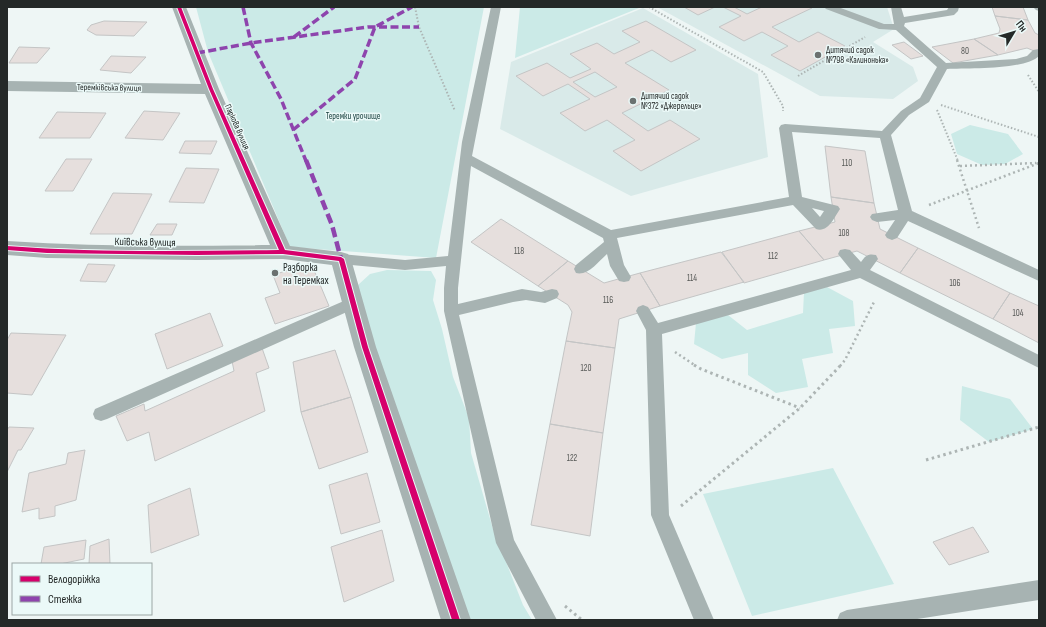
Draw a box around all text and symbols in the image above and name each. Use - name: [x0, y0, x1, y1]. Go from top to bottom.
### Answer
- north arrow: [994, 12, 1034, 52]
- text: Пн: [1013, 18, 1030, 34]
- place label: Дитячий садок №798 «Калинонька»: [826, 45, 889, 66]
- house number: 80: [961, 46, 969, 57]
- marker: Дитячий садок №798 «Калинонька»: [813, 50, 823, 60]
- street label: Теремківська вулиця: [77, 82, 142, 94]
- place label: Дитячий садок №372 «Джерельце»: [641, 91, 702, 112]
- marker: Дитячий садок №372 «Джерельце»: [628, 96, 638, 106]
- street label: Паркова вулиця: [222, 102, 252, 152]
- park label: Теремки урочище: [326, 111, 381, 122]
- house number: 110: [842, 158, 852, 169]
- house number: 108: [838, 228, 850, 239]
- street label: Київська вулиця: [114, 235, 176, 249]
- house number: 118: [514, 246, 524, 257]
- house number: 112: [768, 251, 778, 262]
- place label: Разборка на Теремках: [283, 261, 329, 287]
- marker: Разборка на Теремках: [270, 268, 280, 278]
- house number: 114: [687, 273, 697, 284]
- house number: 106: [949, 278, 961, 289]
- house number: 116: [603, 295, 613, 306]
- house number: 104: [1013, 308, 1024, 319]
- house number: 120: [581, 363, 591, 374]
- house number: 122: [567, 453, 578, 464]
- legend: [12, 563, 152, 615]
- text: Велодоріжка: [48, 572, 100, 587]
- text: Стежка: [48, 592, 82, 607]

